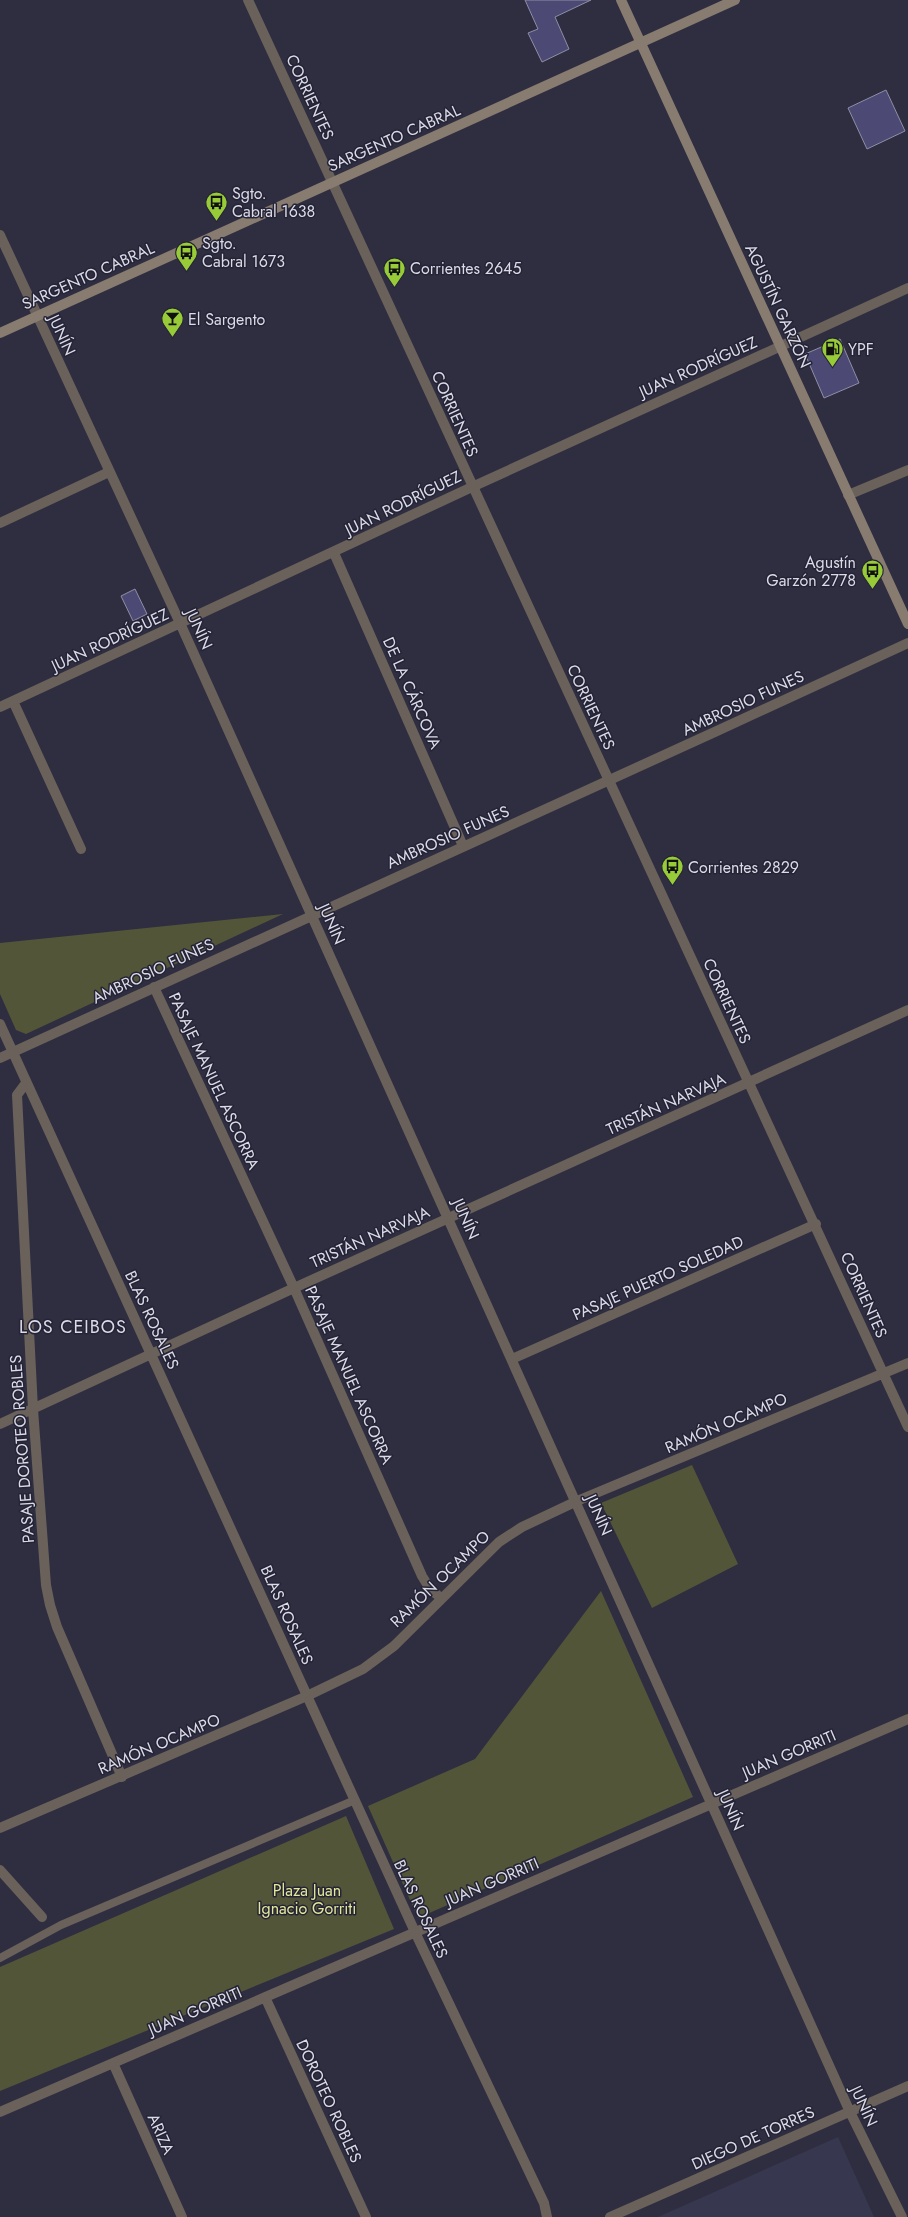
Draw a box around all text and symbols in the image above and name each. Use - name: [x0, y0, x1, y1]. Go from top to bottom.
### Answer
- street label: CORRIENTES: [280, 51, 340, 144]
- street label: SARGENTO CABRAL: [324, 98, 465, 178]
- place label: Sgto. Cabral 1638: [232, 182, 315, 223]
- bus stop icon: Sgto. Cabral 1638: [203, 189, 229, 222]
- place label: Sgto. Cabral 1673: [202, 232, 285, 273]
- street label: SARGENTO CABRAL: [18, 236, 159, 316]
- bus stop icon: Sgto. Cabral 1673: [173, 239, 199, 272]
- street label: AGUSTÍN GARZÓN: [739, 240, 817, 372]
- bus stop icon: Corrientes 2645: [382, 255, 408, 288]
- place label: Corrientes 2645: [410, 257, 521, 280]
- bar icon: El Sargento: [159, 306, 185, 339]
- place label: El Sargento: [188, 308, 266, 331]
- street label: JUNÍN: [42, 309, 81, 359]
- street label: JUAN RODRÍGUEZ: [634, 331, 761, 404]
- fuel station icon: YPF: [819, 336, 845, 369]
- place label: YPF: [848, 338, 874, 361]
- street label: CORRIENTES: [426, 367, 484, 461]
- street label: JUAN RODRÍGUEZ: [339, 465, 465, 542]
- place label: Agustín Garzón 2778: [766, 551, 856, 592]
- bus stop icon: Agustín Garzón 2778: [859, 558, 885, 591]
- street label: JUAN RODRÍGUEZ: [46, 603, 173, 678]
- street label: JUNÍN: [179, 603, 218, 653]
- street label: DE LA CÁRCOVA: [377, 633, 447, 753]
- street label: CORRIENTES: [561, 661, 621, 754]
- street label: AMBROSIO FUNES: [678, 665, 808, 741]
- street label: AMBROSIO FUNES: [383, 800, 513, 874]
- bus stop icon: Corrientes 2829: [660, 854, 686, 887]
- place label: Corrientes 2829: [688, 856, 799, 879]
- street label: JUNÍN: [312, 898, 351, 948]
- street label: AMBROSIO FUNES: [88, 933, 218, 1009]
- street label: CORRIENTES: [697, 955, 757, 1048]
- street label: PASAJE MANUEL ASCORRA: [163, 989, 265, 1174]
- street label: TRISTÁN NARVAJA: [603, 1067, 730, 1141]
- street label: JUNÍN: [446, 1193, 485, 1243]
- street label: TRISTÁN NARVAJA: [307, 1200, 434, 1274]
- street label: PASAJE PUERTO SOLEDAD: [569, 1230, 747, 1326]
- street label: CORRIENTES: [835, 1248, 893, 1342]
- street label: BLAS ROSALES: [119, 1267, 185, 1373]
- street label: PASAJE MANUEL ASCORRA: [299, 1282, 399, 1468]
- district label: LOS CEIBOS: [19, 1314, 127, 1340]
- street label: PASAJE DOROTEO ROBLES: [4, 1354, 40, 1544]
- street label: RAMÓN OCAMPO: [661, 1387, 791, 1459]
- street label: JUNÍN: [579, 1489, 618, 1539]
- street label: RAMÓN OCAMPO: [385, 1525, 495, 1633]
- street label: BLAS ROSALES: [255, 1562, 319, 1669]
- street label: RAMÓN OCAMPO: [94, 1708, 224, 1780]
- street label: JUAN GORRITI: [737, 1724, 839, 1785]
- street label: JUNÍN: [711, 1784, 750, 1834]
- street label: JUAN GORRITI: [440, 1852, 542, 1913]
- street label: BLAS ROSALES: [388, 1856, 454, 1962]
- park label: Plaza Juan Ignacio Gorriti: [258, 1879, 356, 1920]
- street label: JUAN GORRITI: [143, 1981, 245, 2042]
- street label: DOROTEO ROBLES: [290, 2036, 368, 2167]
- street label: JUNÍN: [844, 2080, 883, 2130]
- street label: DIEGO DE TORRES: [688, 2100, 818, 2175]
- street label: ARIZA: [142, 2110, 180, 2159]

